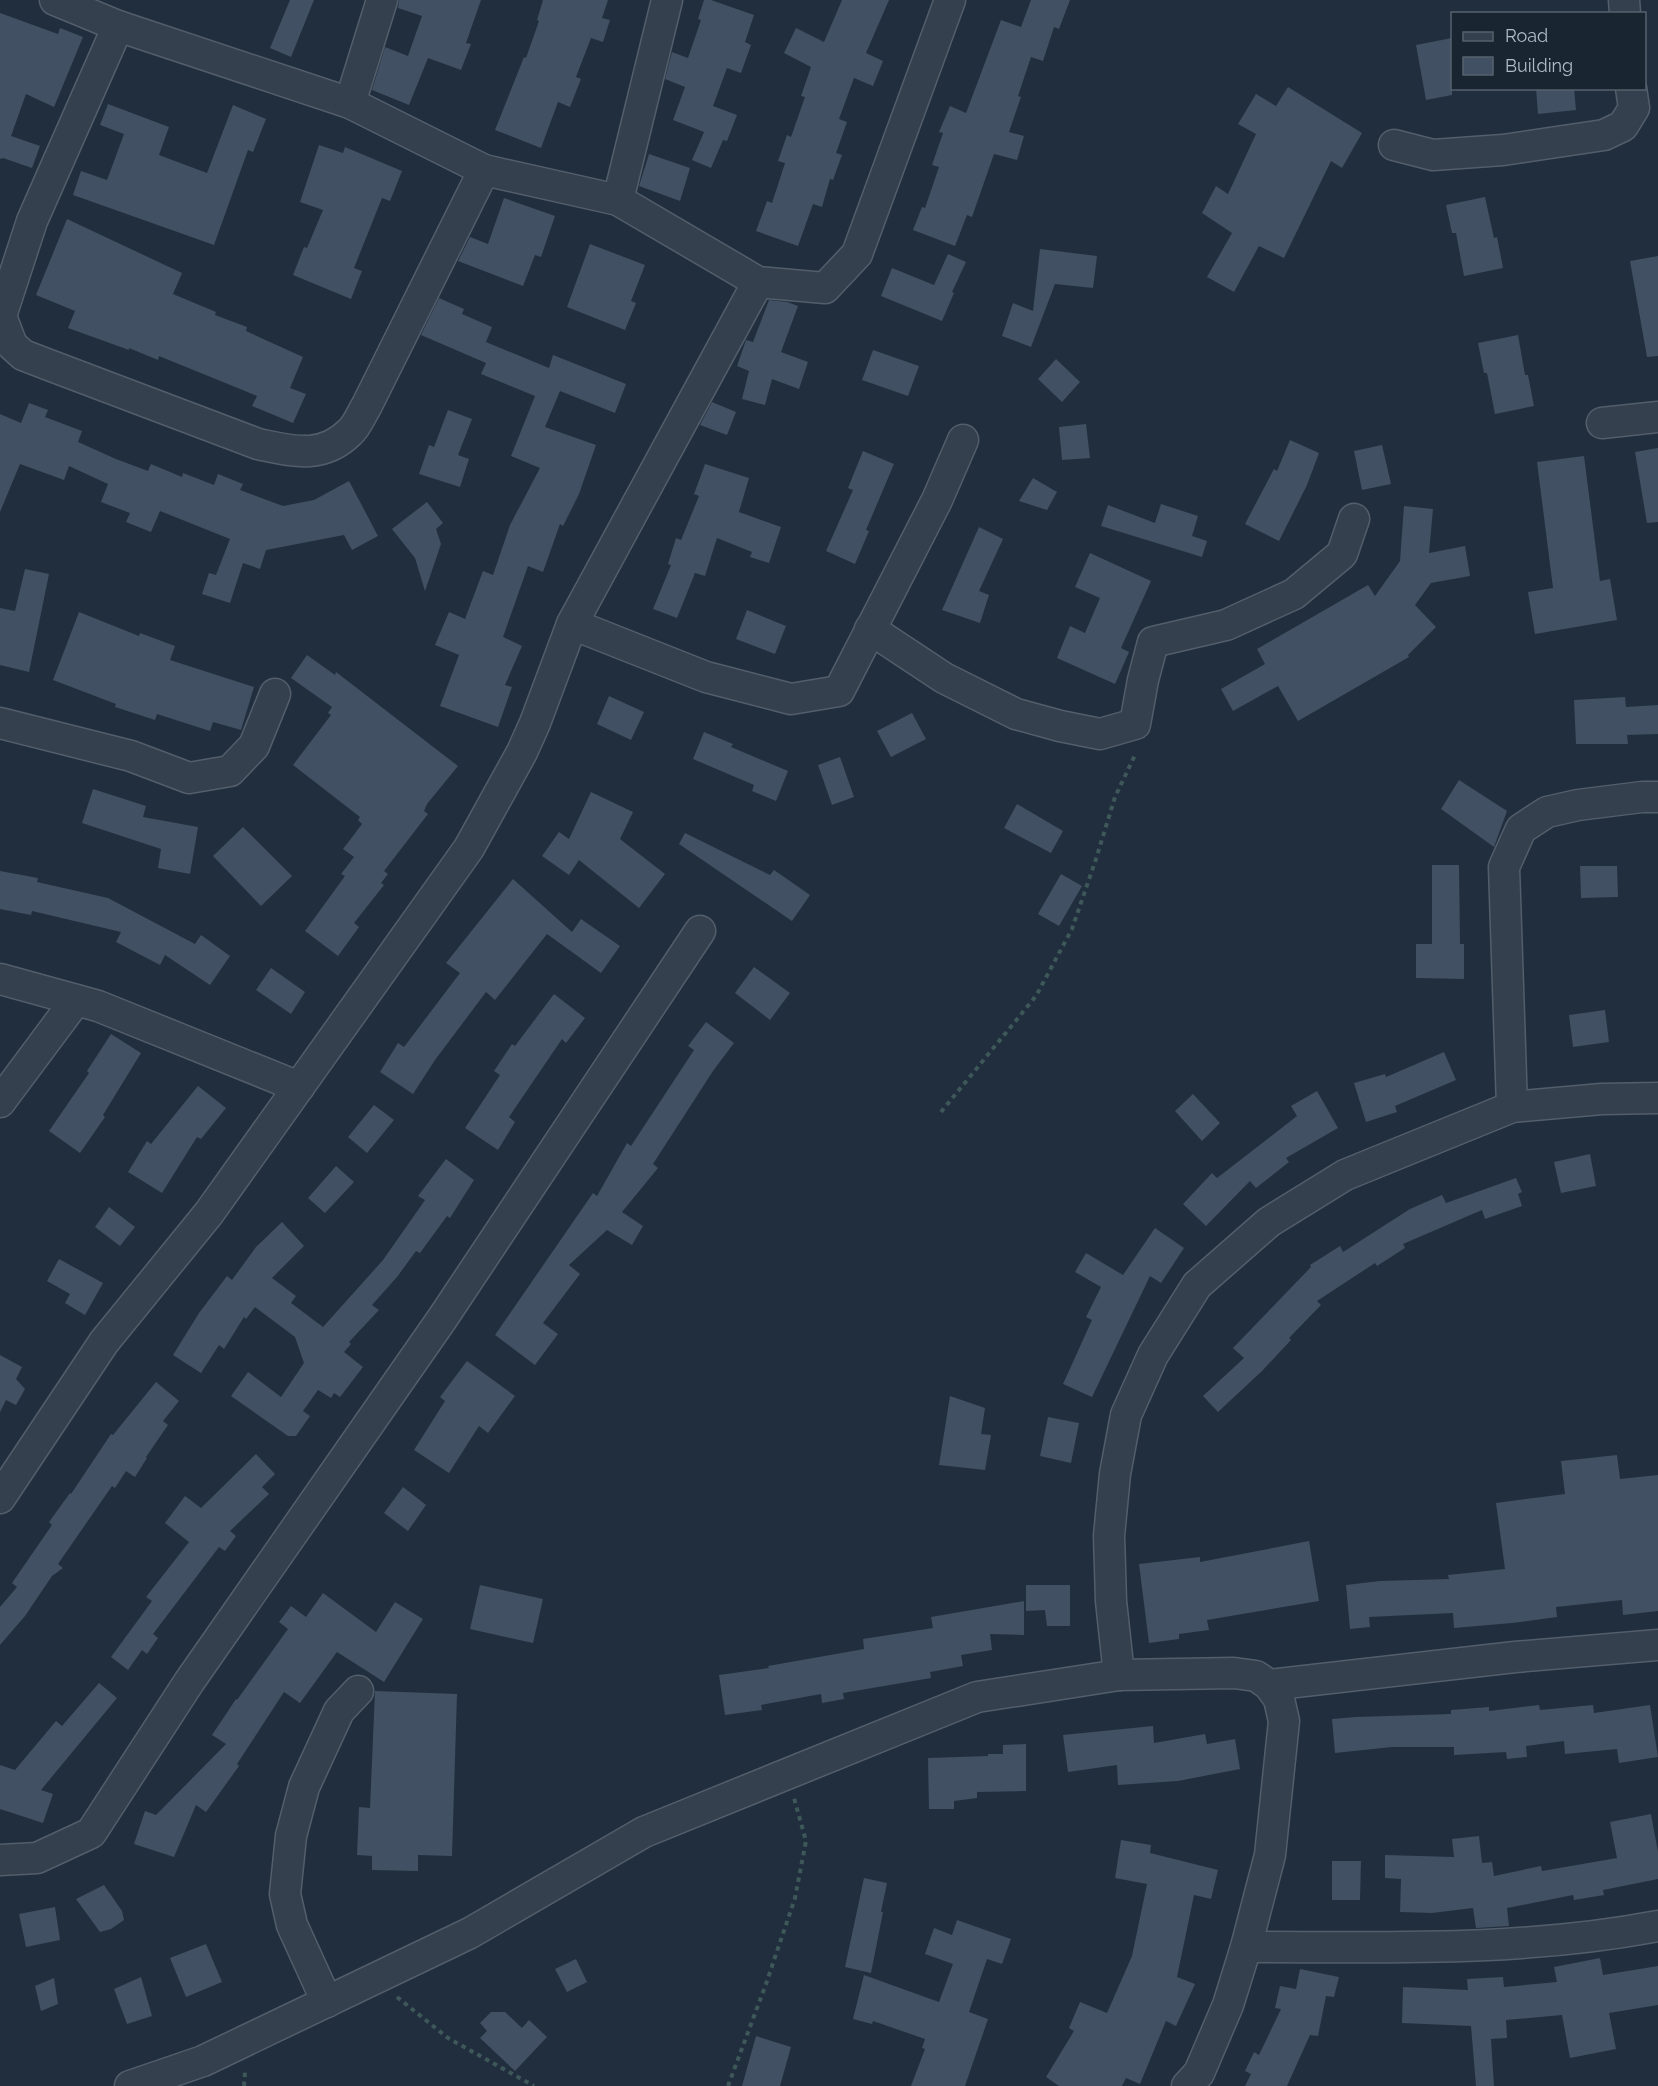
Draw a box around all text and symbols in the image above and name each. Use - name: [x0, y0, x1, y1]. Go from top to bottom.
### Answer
- legend: [1451, 12, 1646, 90]
- text: Road: [1505, 25, 1548, 46]
- text: Building: [1505, 55, 1573, 76]

